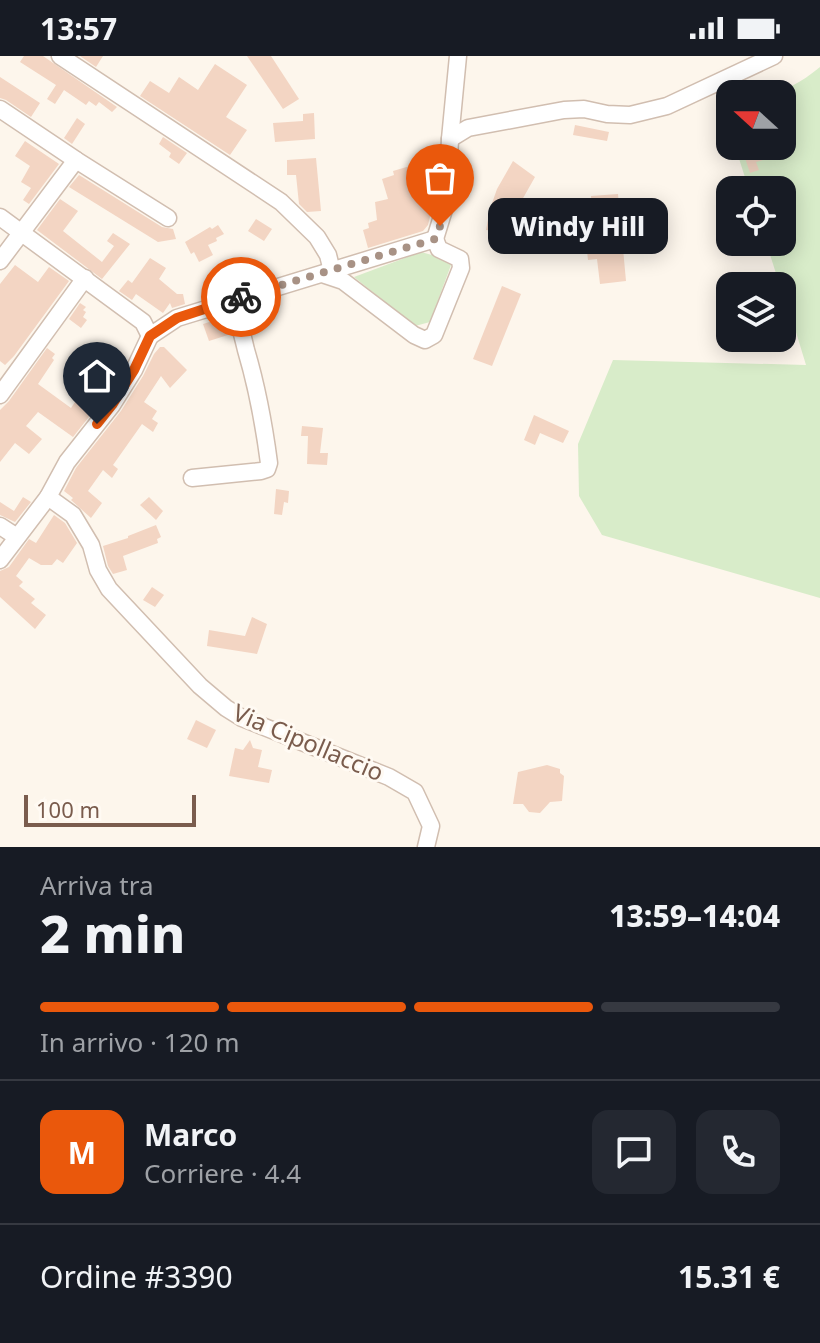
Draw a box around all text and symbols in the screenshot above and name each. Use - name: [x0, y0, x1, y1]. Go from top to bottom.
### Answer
- text: 13:57: [40, 8, 117, 49]
- north arrow: [716, 80, 796, 160]
- map controls: [716, 80, 796, 352]
- pin: [406, 144, 474, 226]
- icon: bag: [418, 156, 462, 200]
- button: locate: [716, 176, 796, 256]
- callout: Windy Hill: [488, 198, 668, 254]
- text: Windy Hill: [511, 208, 645, 244]
- courier: [201, 257, 281, 337]
- button: layers: [716, 272, 796, 352]
- icon: bike: [219, 275, 263, 319]
- pin: [63, 342, 131, 424]
- icon: home: [75, 354, 119, 398]
- street label: Via Cipollaccio: [228, 695, 389, 788]
- scale bar: [24, 791, 196, 827]
- text: 100 m: [36, 794, 100, 824]
- text: Arriva tra: [40, 867, 154, 903]
- text: 13:59–14:04: [609, 895, 780, 936]
- text: 2 min: [40, 897, 185, 968]
- text: In arrivo · 120 m: [40, 1024, 240, 1060]
- button: chat: [592, 1110, 676, 1194]
- button: phone: [696, 1110, 780, 1194]
- text: Marco: [144, 1114, 237, 1155]
- text: M: [68, 1132, 96, 1173]
- text: Corriere · 4.4: [144, 1155, 301, 1191]
- text: Ordine #3390: [40, 1256, 233, 1297]
- text: 15.31 €: [678, 1256, 780, 1297]

